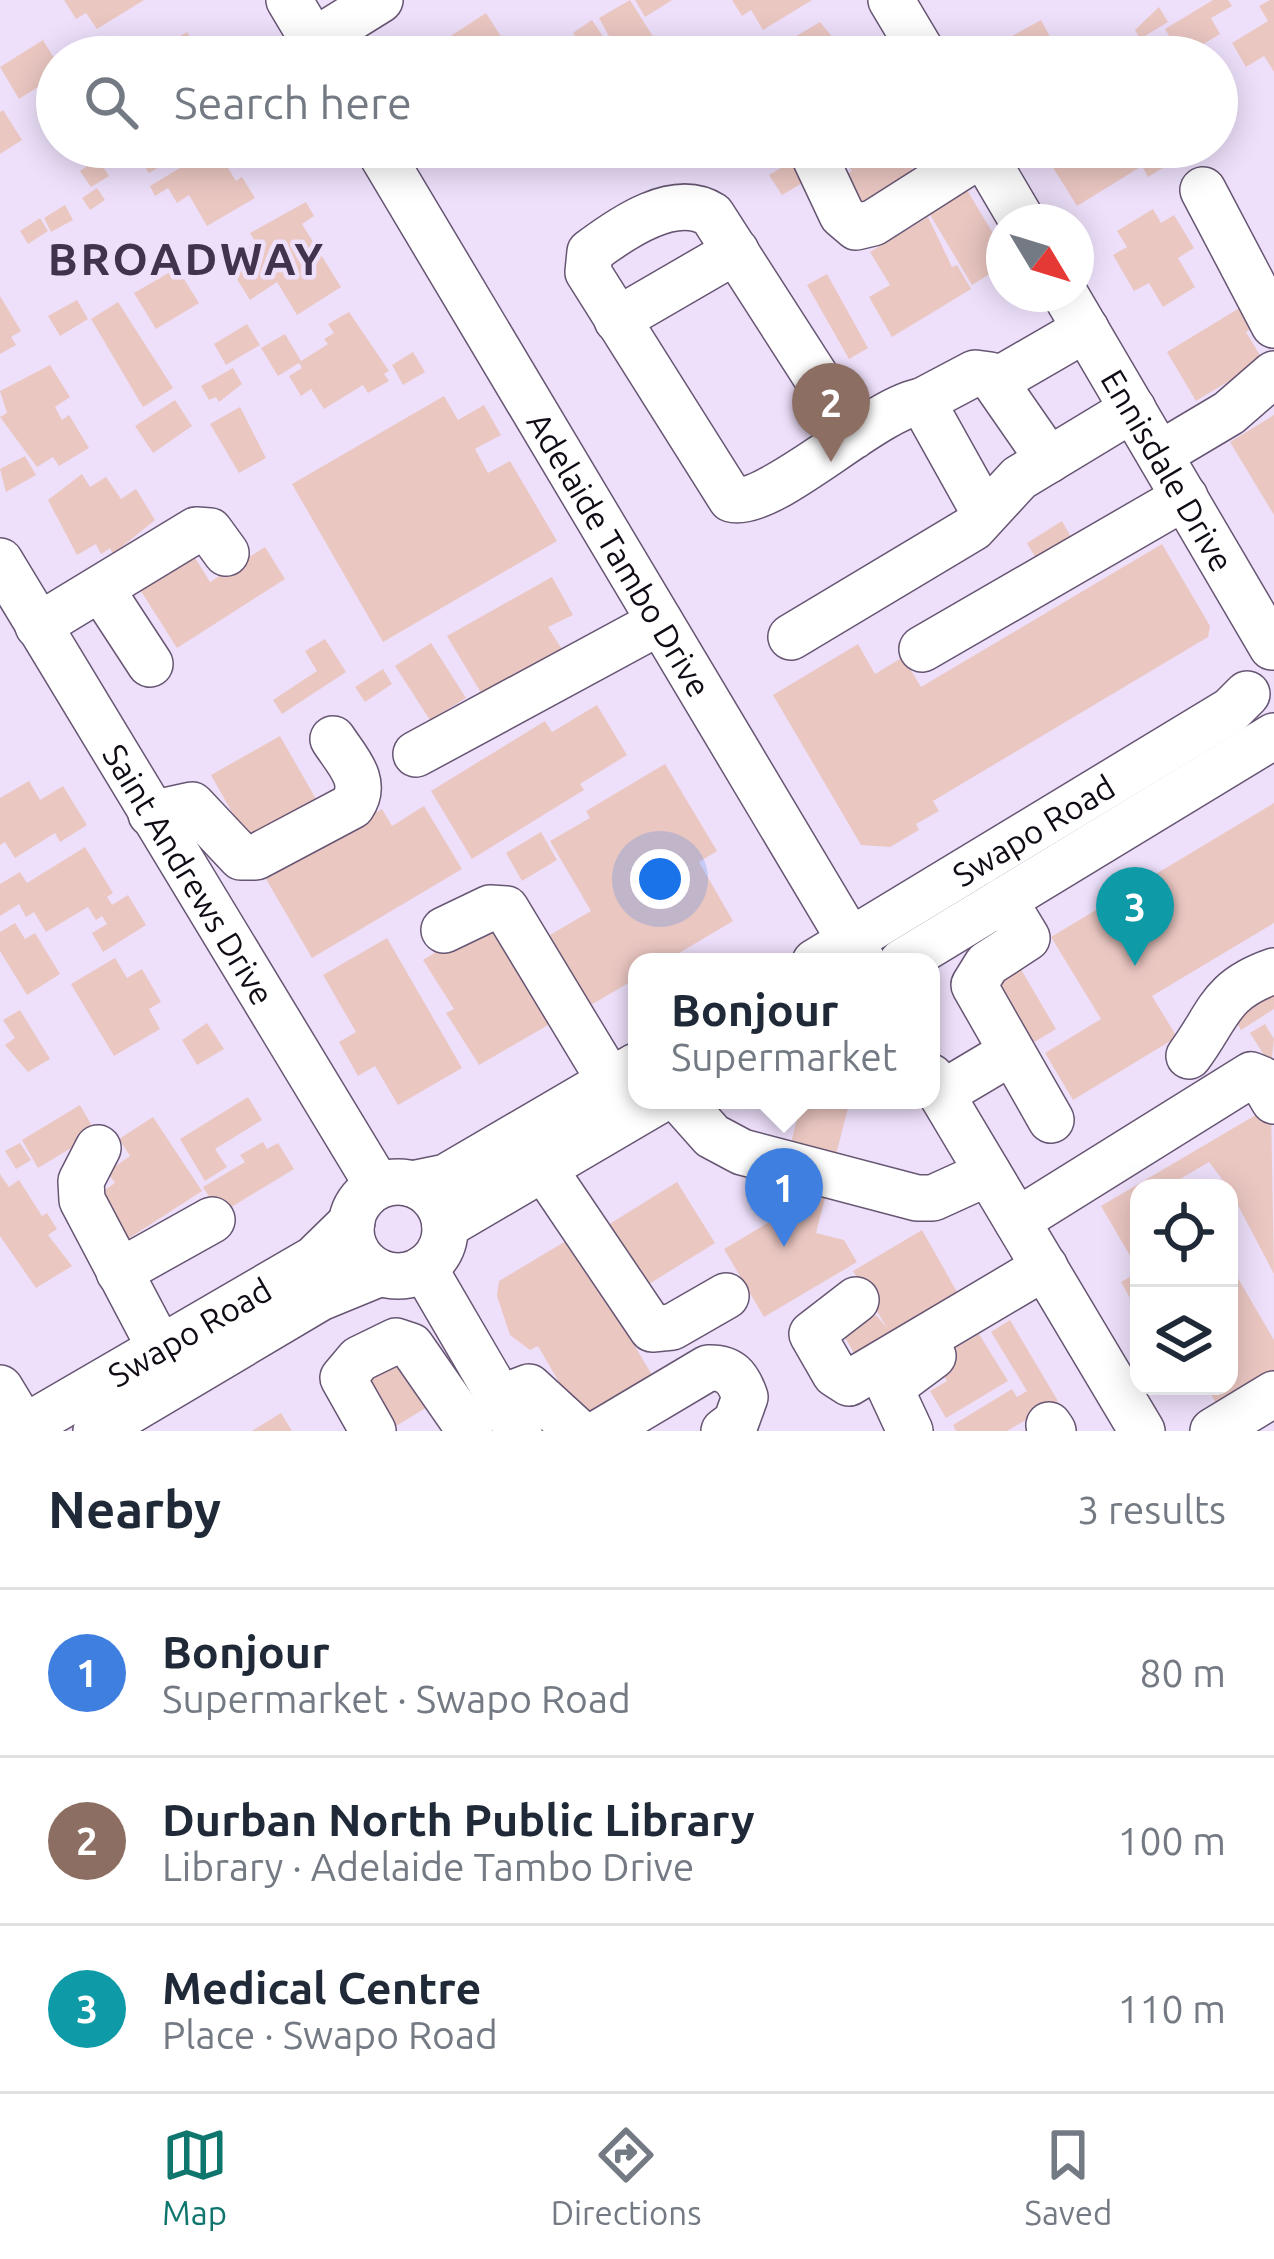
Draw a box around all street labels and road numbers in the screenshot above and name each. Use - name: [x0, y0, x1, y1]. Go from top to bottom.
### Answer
- street label: Ennisdale Drive: [1095, 363, 1242, 577]
- street label: Adelaide Tambo Drive: [521, 405, 719, 703]
- street label: Saint Andrews Drive: [97, 737, 282, 1011]
- street label: Swapo Road: [946, 767, 1121, 893]
- street label: Swapo Road: [101, 1270, 277, 1393]

